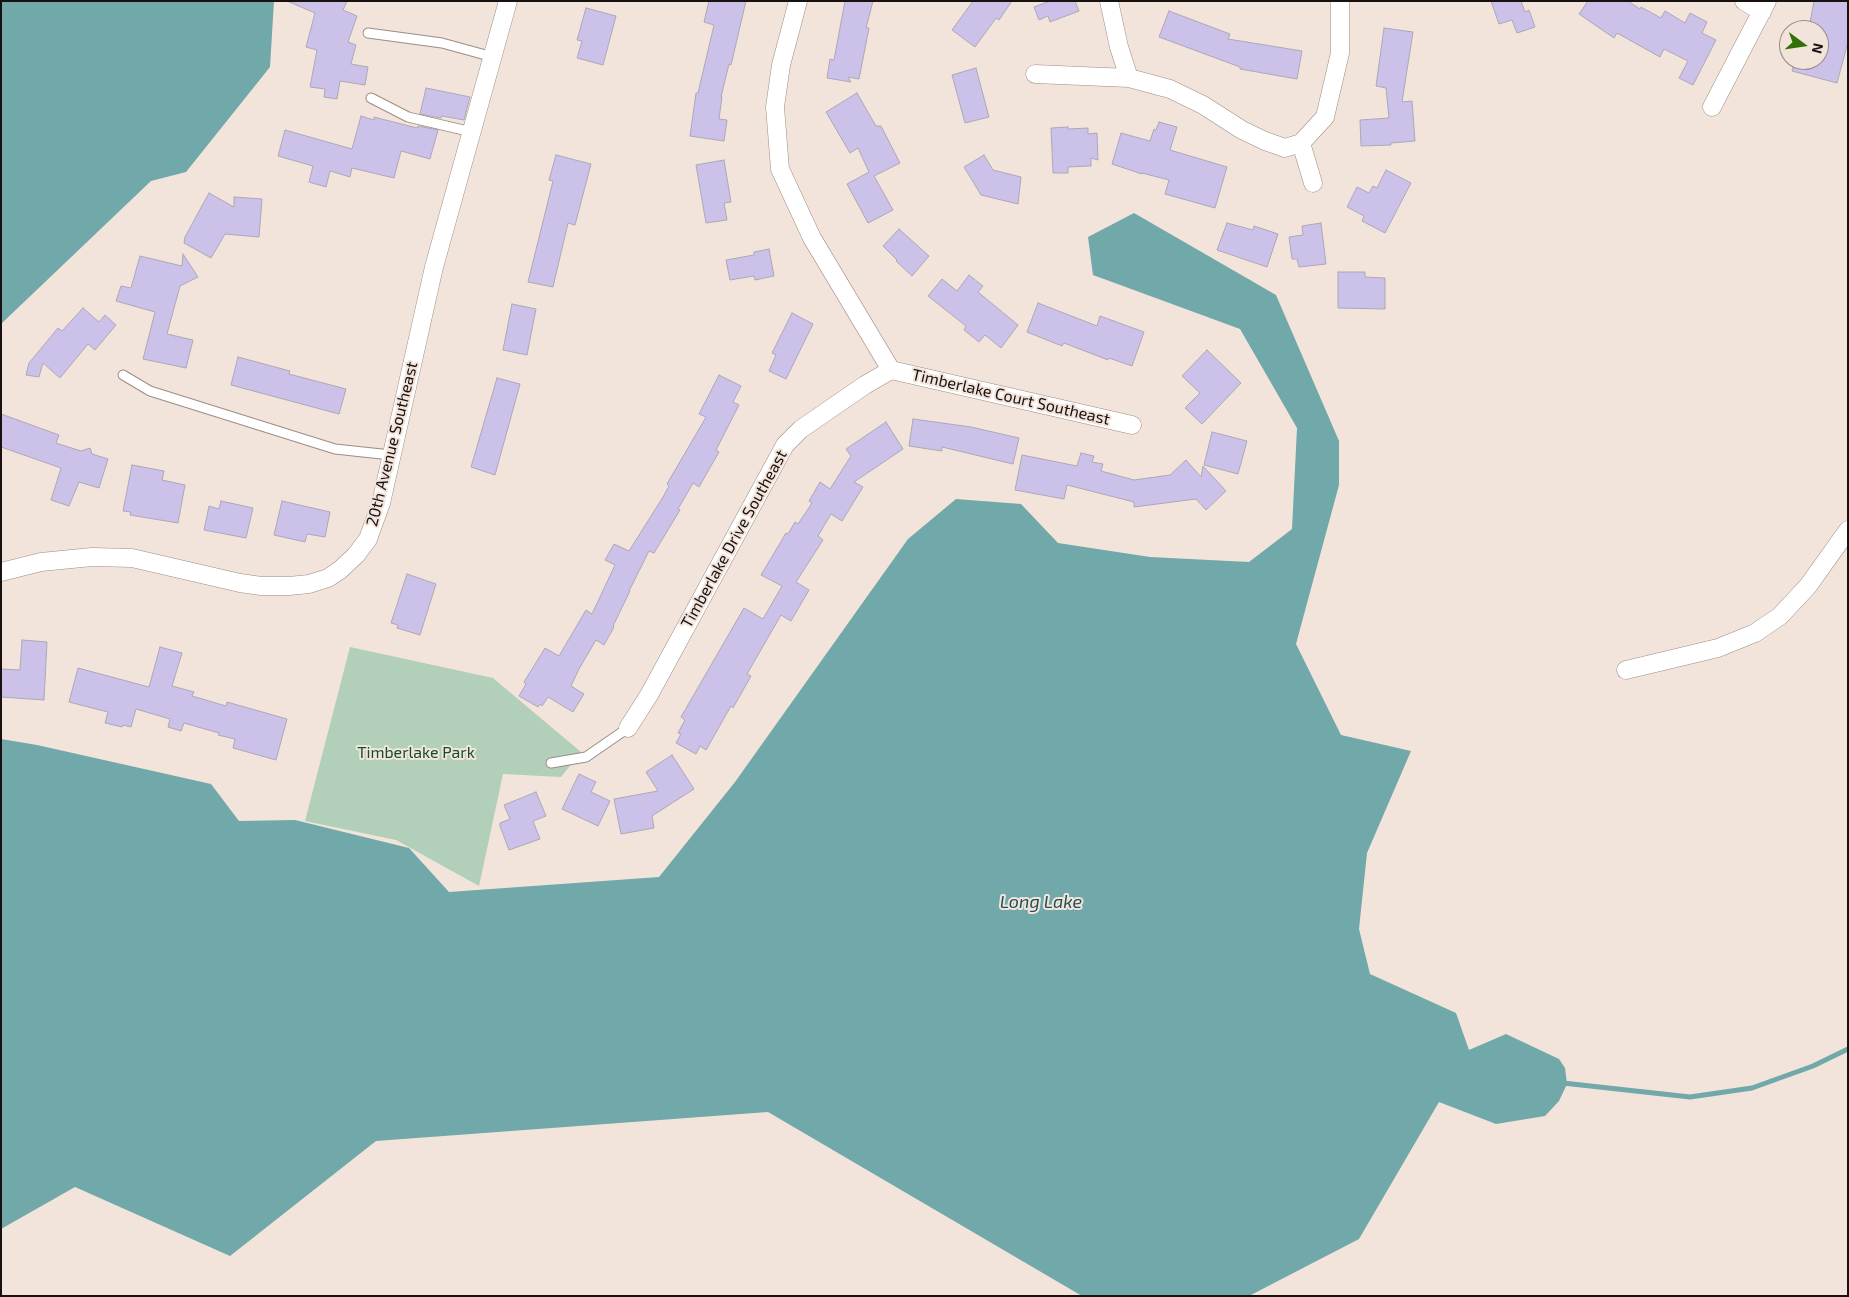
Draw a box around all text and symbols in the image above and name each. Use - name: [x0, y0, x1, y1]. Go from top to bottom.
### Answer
- north arrow: [1779, 20, 1829, 70]
- text: N: [1809, 42, 1828, 55]
- street label: 20th Avenue Southeast: [362, 360, 422, 528]
- street label: Timberlake Court Southeast: [910, 365, 1112, 429]
- street label: Timberlake Drive Southeast: [677, 447, 791, 631]
- park label: Timberlake Park: [357, 743, 475, 763]
- water label: Long Lake: [1000, 891, 1082, 913]

